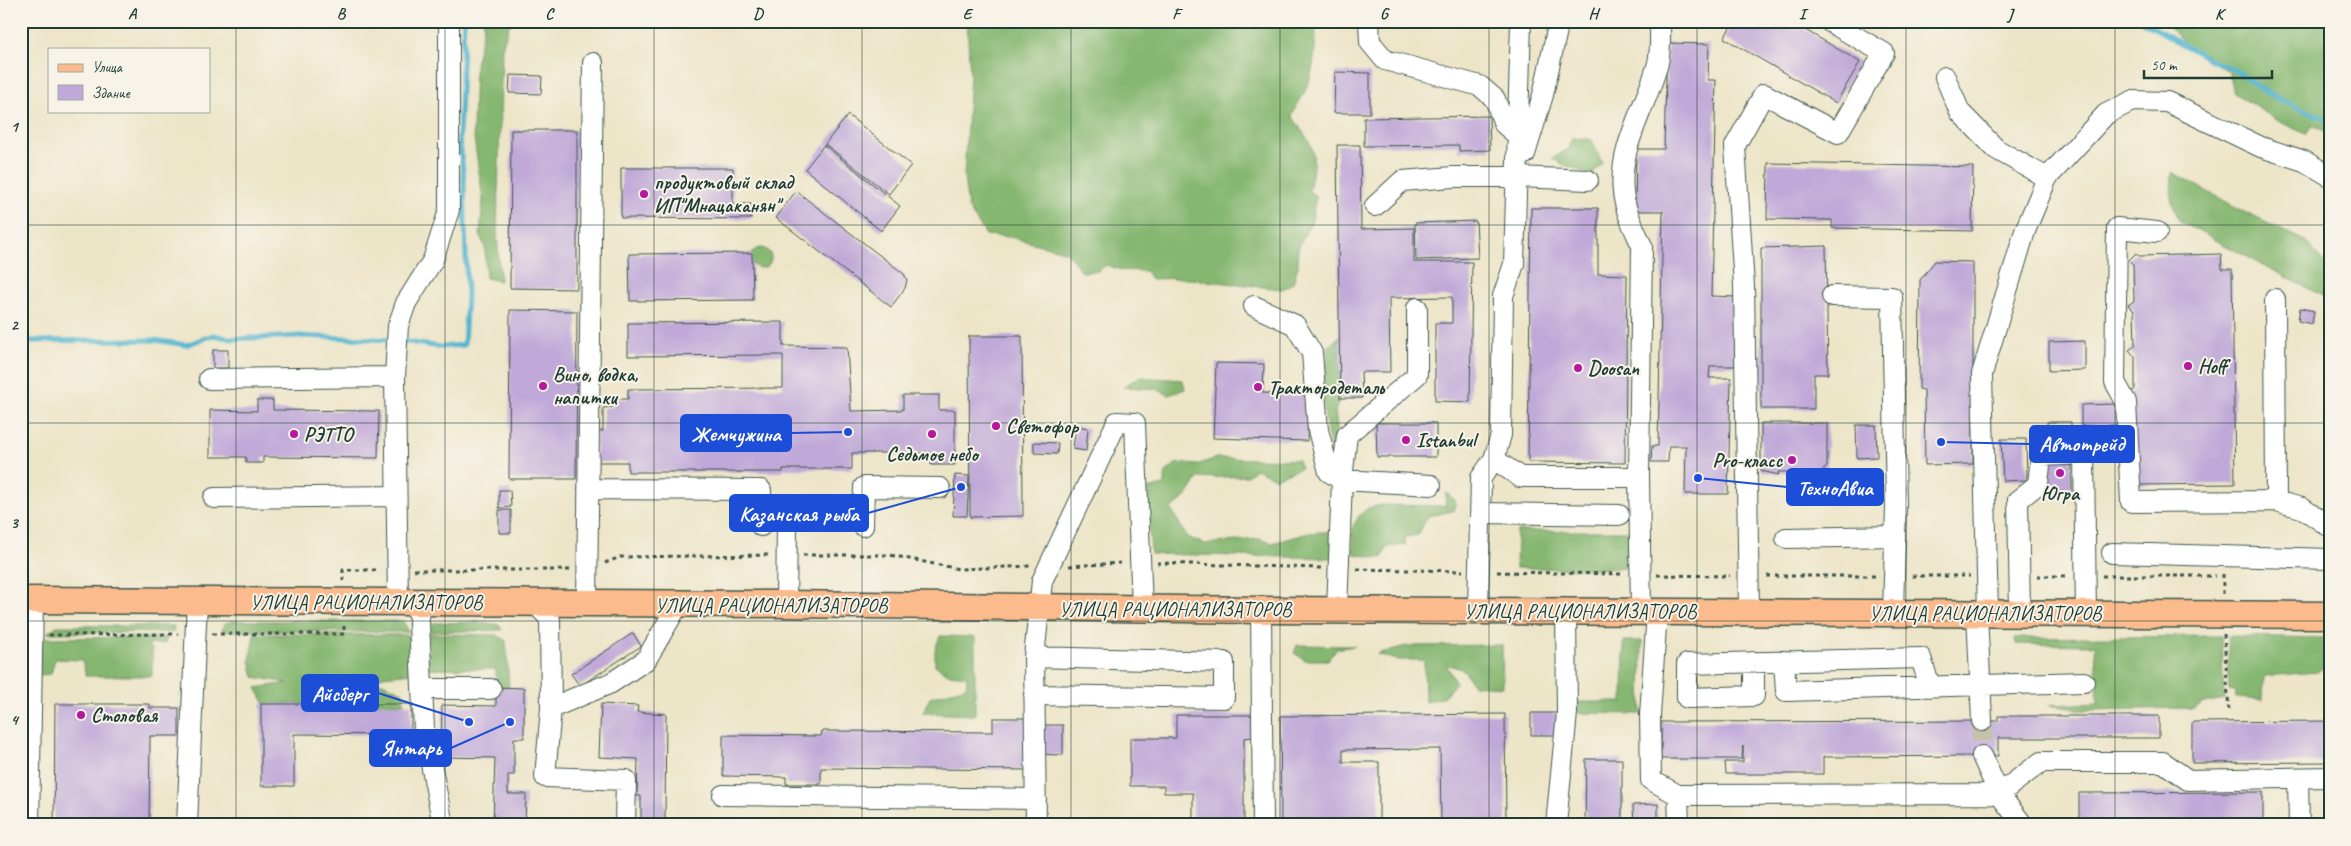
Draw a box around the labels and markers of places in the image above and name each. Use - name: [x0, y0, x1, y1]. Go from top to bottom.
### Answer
- place label: продуктовый склад ИП"Мнацаканян": [654, 170, 795, 218]
- marker: продуктовый склад ИП"Мнацаканян": [638, 188, 650, 200]
- place label: Hoff: [2198, 354, 2232, 379]
- place label: Doosan: [1588, 356, 1640, 381]
- marker: Hoff: [2182, 360, 2194, 372]
- place label: Вино, водка, напитки: [553, 362, 638, 410]
- marker: Doosan: [1572, 362, 1584, 374]
- place label: Трактородеталь: [1268, 375, 1386, 400]
- marker: Вино, водка, напитки: [537, 380, 549, 392]
- marker: Трактородеталь: [1252, 381, 1264, 393]
- place label: Светофор: [1006, 414, 1079, 439]
- callout: Жемчужина: [681, 415, 791, 451]
- marker: Светофор: [990, 420, 1002, 432]
- place label: РЭТТО: [304, 422, 355, 447]
- callout: Автотрейд: [2030, 426, 2134, 462]
- marker: РЭТТО: [288, 428, 300, 440]
- marker: Седьмое небо: [926, 428, 938, 440]
- place label: Istanbul: [1416, 428, 1479, 453]
- marker: Istanbul: [1400, 434, 1412, 446]
- place label: Седьмое небо: [886, 442, 980, 467]
- place label: Pro-класс: [1712, 448, 1784, 473]
- marker: Pro-класс: [1786, 454, 1798, 466]
- marker: Югра: [2054, 467, 2066, 479]
- callout: ТехноАвиа: [1787, 469, 1883, 505]
- place label: Югра: [2041, 481, 2081, 506]
- callout: Казанская рыба: [730, 495, 868, 531]
- callout: Айсберг: [302, 675, 378, 711]
- place label: Столовая: [91, 703, 159, 728]
- marker: Столовая: [75, 709, 87, 721]
- callout: Янтарь: [370, 730, 451, 766]

